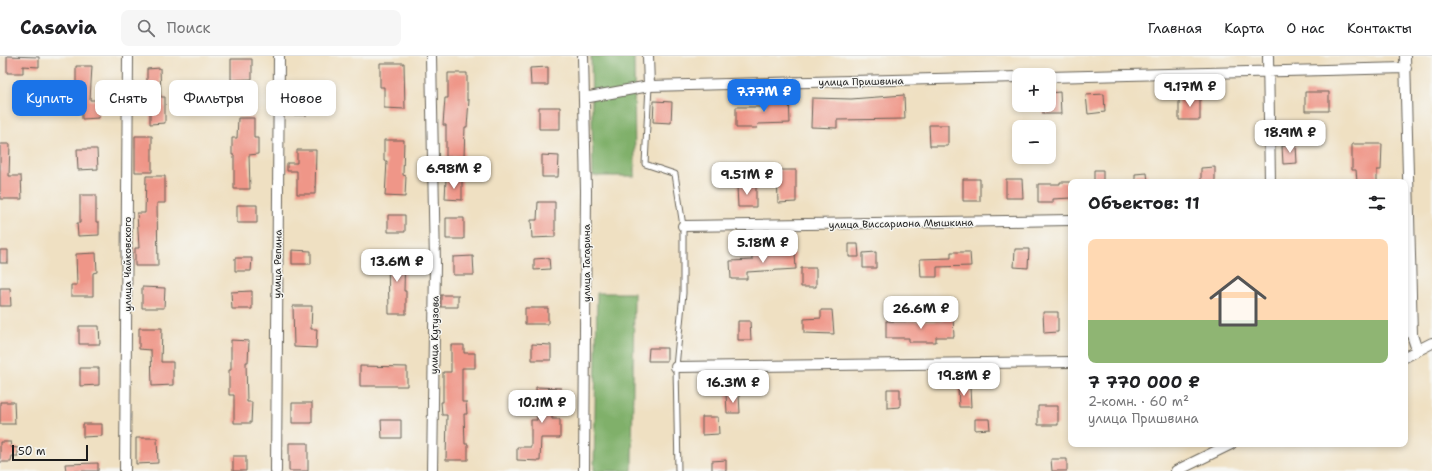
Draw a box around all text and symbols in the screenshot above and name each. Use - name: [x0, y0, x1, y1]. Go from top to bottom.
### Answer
- search box: [121, 10, 401, 46]
- text: Casavia: [20, 15, 97, 40]
- icon: search: [135, 17, 157, 39]
- text: Поиск: [167, 18, 211, 38]
- text: Главная: [1148, 19, 1202, 37]
- text: Карта: [1224, 19, 1264, 37]
- text: О нас: [1286, 19, 1325, 37]
- text: Контакты: [1347, 19, 1412, 37]
- map controls: [1012, 68, 1056, 164]
- button: +: [1012, 68, 1056, 112]
- street label: улица Пришвина: [818, 74, 904, 89]
- pin: 9.17M ₽: [1153, 74, 1227, 108]
- text: 9.17M ₽: [1163, 78, 1217, 95]
- pin: 7.77M ₽: [727, 79, 801, 113]
- chip: Купить: [12, 80, 87, 116]
- chip: Снять: [95, 80, 161, 116]
- chip: Фильтры: [169, 80, 258, 116]
- chip: Новое: [266, 80, 336, 116]
- text: 7.77M ₽: [736, 83, 792, 100]
- button: −: [1012, 120, 1056, 164]
- pin: 18.9M ₽: [1253, 120, 1327, 154]
- text: 18.9M ₽: [1264, 124, 1316, 141]
- pin: 6.98M ₽: [417, 156, 491, 190]
- text: 6.98M ₽: [426, 160, 482, 177]
- pin: 9.51M ₽: [710, 162, 784, 196]
- text: 9.51M ₽: [720, 166, 774, 183]
- text: Объектов: 11: [1088, 192, 1200, 214]
- icon: filters: [1366, 192, 1388, 214]
- street label: улица Виссариона Мышкина: [828, 216, 974, 231]
- street label: улица Чайковского: [121, 217, 134, 311]
- street label: улица Гагарина: [580, 223, 593, 302]
- street label: улица Репина: [270, 229, 285, 299]
- pin: 5.18M ₽: [726, 230, 800, 264]
- text: 5.18M ₽: [737, 234, 789, 251]
- pin: 13.6M ₽: [360, 249, 434, 283]
- text: 13.6M ₽: [370, 253, 424, 270]
- icon: home: [1202, 265, 1274, 337]
- street label: улица Кутузова: [427, 295, 442, 374]
- pin: 26.6M ₽: [884, 296, 958, 330]
- text: 26.6M ₽: [892, 300, 950, 317]
- pin: 19.8M ₽: [927, 363, 1001, 397]
- text: 19.8M ₽: [937, 367, 991, 384]
- pin: 16.3M ₽: [696, 370, 770, 404]
- text: 7 770 000 ₽: [1088, 371, 1200, 393]
- text: 16.3M ₽: [706, 374, 760, 391]
- pin: 10.1M ₽: [505, 390, 579, 424]
- text: 2-комн. · 60 m²: [1088, 393, 1189, 410]
- text: 10.1M ₽: [517, 394, 567, 411]
- text: улица Пришвина: [1088, 410, 1199, 427]
- scale bar: [12, 443, 88, 462]
- text: 50 m: [18, 444, 46, 459]

